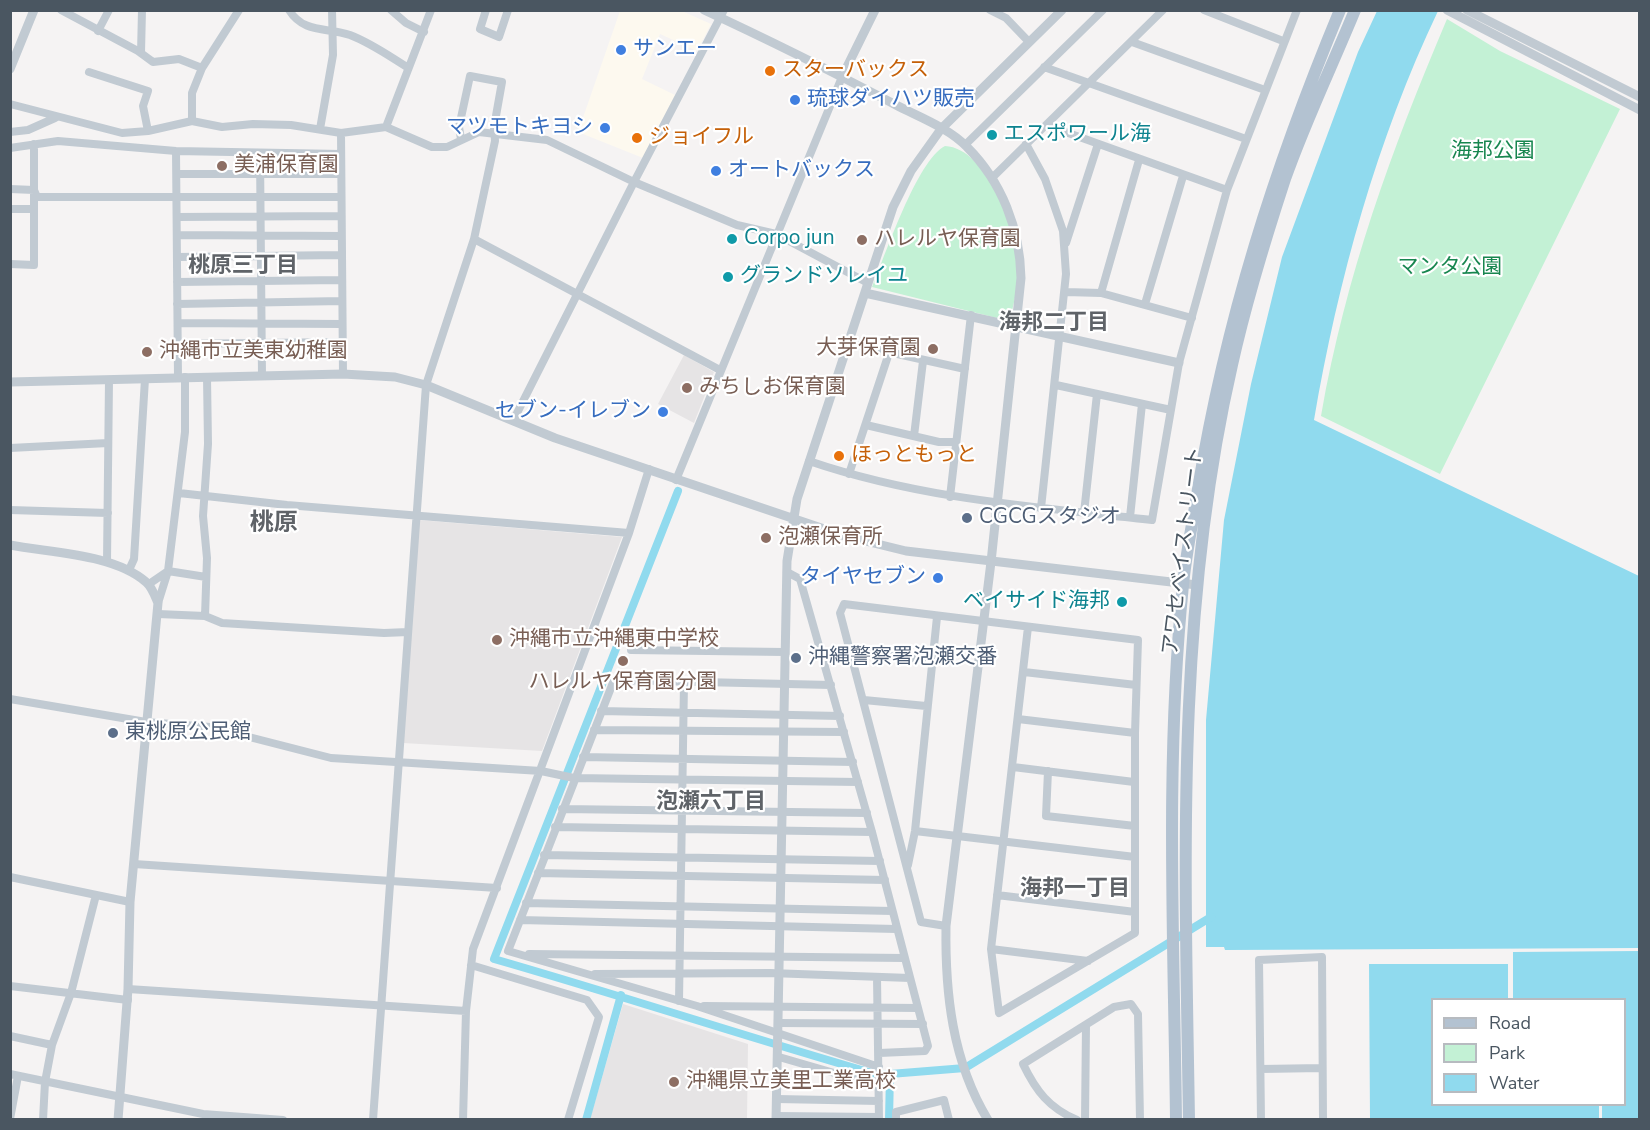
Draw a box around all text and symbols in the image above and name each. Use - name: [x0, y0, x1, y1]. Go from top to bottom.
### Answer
- place label: サンエー: [633, 37, 717, 63]
- marker: サンエー: [614, 43, 628, 57]
- place label: スターバックス: [782, 58, 929, 84]
- marker: スターバックス: [763, 64, 777, 78]
- place label: 琉球ダイハツ販売: [807, 87, 975, 113]
- marker: 琉球ダイハツ販売: [788, 93, 802, 107]
- place label: マツモトキヨシ: [446, 115, 593, 141]
- marker: マツモトキヨシ: [598, 121, 612, 135]
- place label: エスポワール海: [1004, 122, 1151, 148]
- place label: ジョイフル: [649, 125, 754, 151]
- marker: エスポワール海: [985, 128, 999, 142]
- marker: ジョイフル: [630, 131, 644, 145]
- park label: 海邦公園: [1451, 139, 1535, 165]
- place label: 美浦保育園: [234, 153, 339, 179]
- place label: オートバックス: [728, 158, 875, 184]
- marker: 美浦保育園: [215, 159, 229, 173]
- marker: オートバックス: [709, 164, 723, 178]
- place label: Corpo jun: [744, 226, 835, 252]
- place label: ハレルヤ保育園: [874, 227, 1021, 253]
- marker: Corpo jun: [725, 232, 739, 246]
- marker: ハレルヤ保育園: [855, 233, 869, 247]
- district label: 桃原三丁目: [188, 254, 298, 280]
- park label: マンタ公園: [1398, 255, 1502, 281]
- place label: グランドソレイユ: [740, 264, 908, 290]
- marker: グランドソレイユ: [721, 270, 735, 284]
- district label: 海邦二丁目: [999, 311, 1109, 337]
- place label: 大芽保育園: [816, 336, 921, 362]
- place label: 沖縄市立美東幼稚園: [159, 339, 348, 365]
- marker: 大芽保育園: [926, 342, 940, 356]
- marker: 沖縄市立美東幼稚園: [140, 345, 154, 359]
- place label: みちしお保育園: [699, 375, 846, 401]
- marker: みちしお保育園: [680, 381, 694, 395]
- place label: セブン-イレブン: [495, 399, 651, 425]
- marker: セブン-イレブン: [656, 405, 670, 419]
- place label: ほっともっと: [851, 443, 977, 469]
- street label: アワセベイストリート: [1159, 445, 1209, 657]
- marker: ほっともっと: [832, 449, 846, 463]
- place label: CGCGスタジオ: [979, 505, 1121, 531]
- district label: 桃原: [250, 510, 298, 538]
- marker: CGCGスタジオ: [960, 511, 974, 525]
- place label: 泡瀬保育所: [778, 525, 883, 551]
- marker: 泡瀬保育所: [759, 531, 773, 545]
- place label: タイヤセブン: [800, 565, 926, 591]
- marker: タイヤセブン: [931, 571, 945, 585]
- place label: ベイサイド海邦: [963, 589, 1110, 615]
- marker: ベイサイド海邦: [1115, 595, 1129, 609]
- place label: 沖縄市立沖縄東中学校: [509, 627, 719, 653]
- marker: 沖縄市立沖縄東中学校: [490, 633, 504, 647]
- place label: 沖縄警察署泡瀬交番: [808, 645, 997, 671]
- marker: 沖縄警察署泡瀬交番: [789, 651, 803, 665]
- marker: ハレルヤ保育園分園: [616, 654, 630, 668]
- place label: ハレルヤ保育園分園: [529, 670, 717, 696]
- place label: 東桃原公民館: [125, 720, 251, 746]
- marker: 東桃原公民館: [106, 726, 120, 740]
- district label: 泡瀬六丁目: [656, 790, 766, 816]
- district label: 海邦一丁目: [1020, 877, 1130, 903]
- legend: [1431, 998, 1626, 1106]
- text: Road: [1489, 1011, 1531, 1035]
- text: Park: [1489, 1041, 1525, 1065]
- place label: 沖縄県立美里工業高校: [686, 1069, 896, 1095]
- text: Water: [1489, 1071, 1540, 1095]
- marker: 沖縄県立美里工業高校: [667, 1075, 681, 1089]

